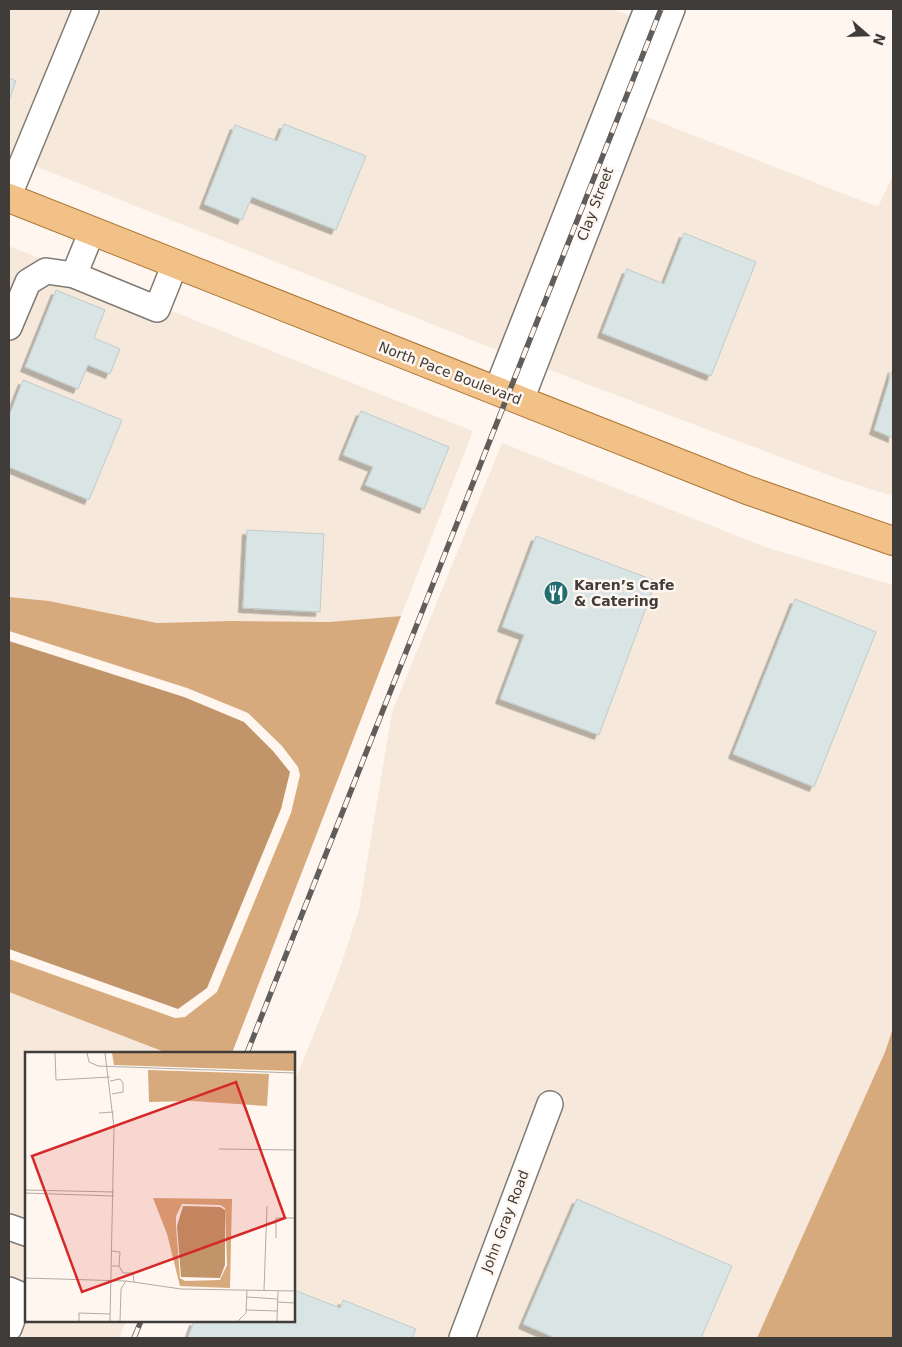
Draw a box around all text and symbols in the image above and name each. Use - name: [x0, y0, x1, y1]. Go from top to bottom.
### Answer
- north arrow: [842, 10, 892, 60]
- text: N: [870, 31, 889, 48]
- street label: Clay Street: [574, 164, 617, 243]
- street label: North Pace Boulevard: [376, 338, 524, 408]
- place label: Karen’s Cafe & Catering: [574, 577, 675, 609]
- restaurant icon: Karen’s Cafe & Catering: [543, 580, 569, 606]
- inset map: [25, 1052, 295, 1322]
- street label: John Gray Road: [478, 1168, 532, 1275]

